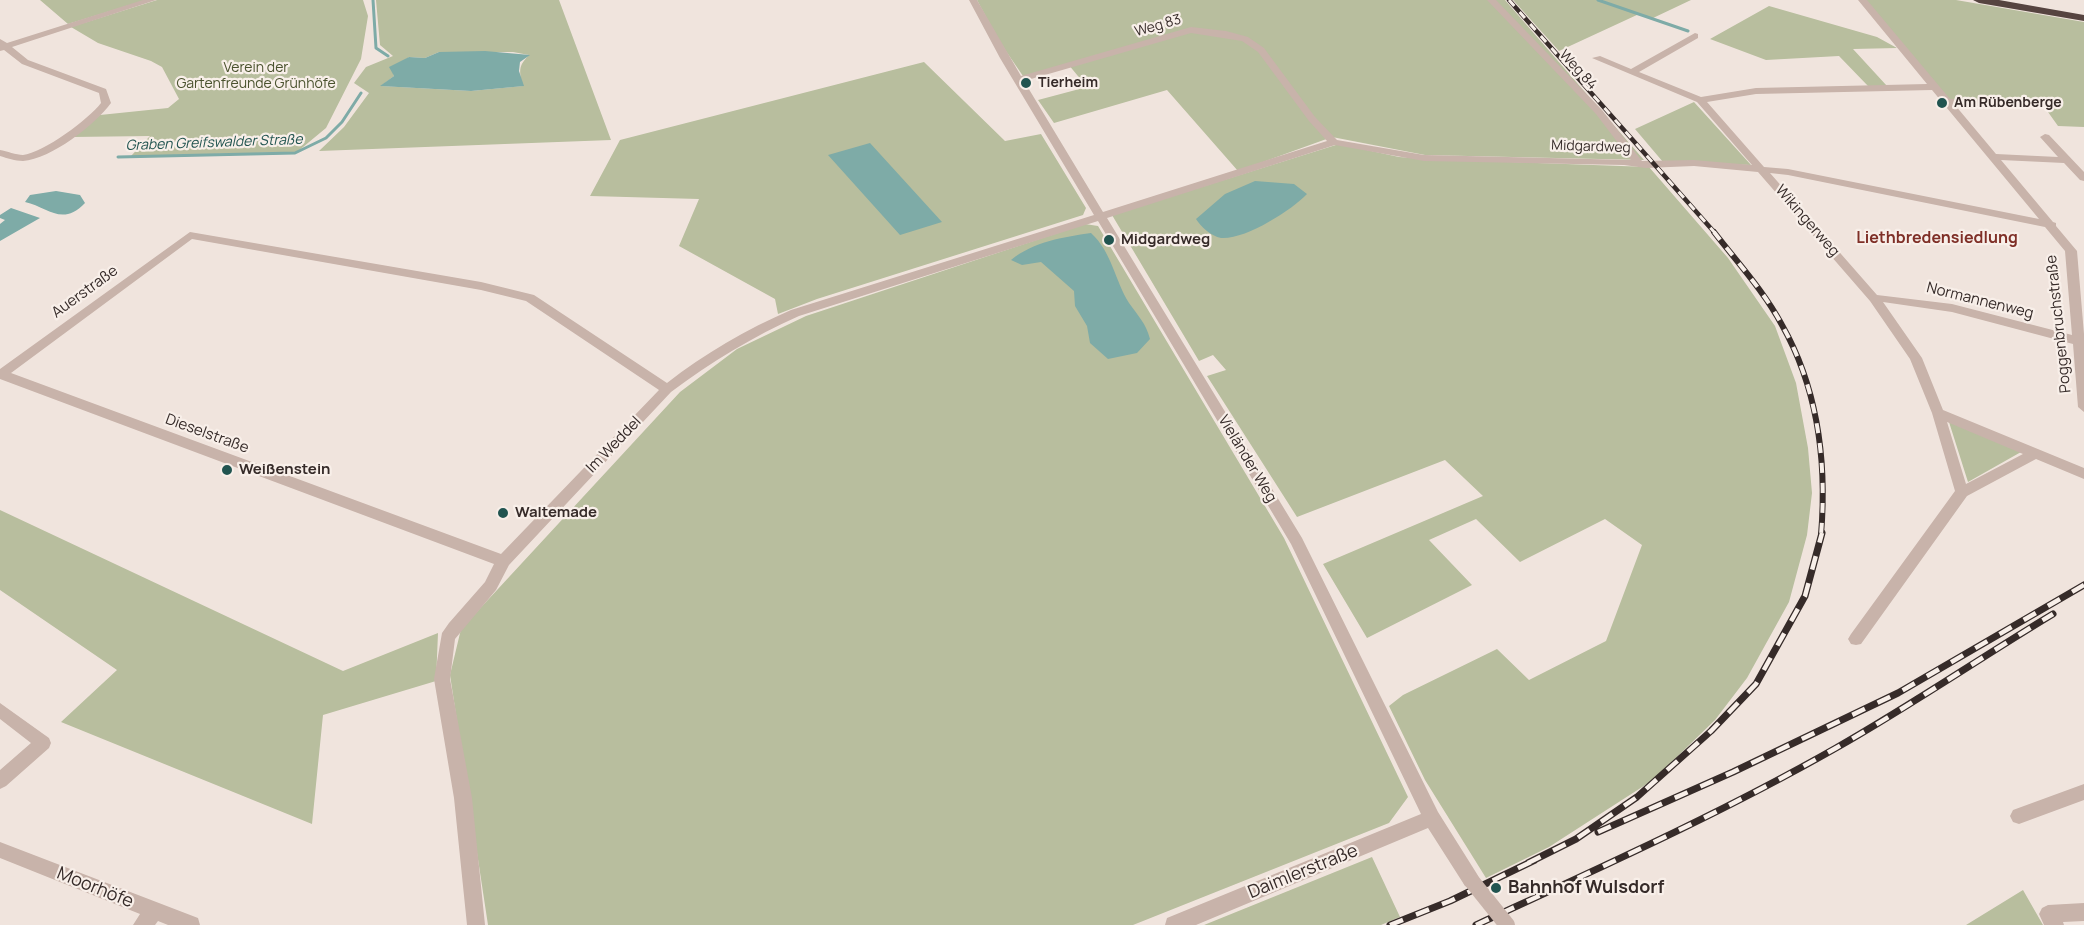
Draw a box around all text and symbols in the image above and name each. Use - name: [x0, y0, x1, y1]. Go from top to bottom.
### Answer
- street label: Weg 83: [1133, 11, 1183, 41]
- street label: Weg 84: [1556, 47, 1600, 93]
- park label: Verein der Gartenfreunde Grünhöfe: [176, 60, 336, 92]
- place label: Tierheim: [1038, 75, 1098, 91]
- marker: Tierheim: [1019, 76, 1033, 90]
- place label: Am Rübenberge: [1954, 95, 2062, 111]
- marker: Am Rübenberge: [1935, 96, 1949, 110]
- water label: Graben Greifswalder Straße: [125, 132, 303, 154]
- street label: Midgardweg: [1551, 137, 1631, 157]
- street label: Wikingerweg: [1771, 182, 1843, 260]
- district label: Liethbredensiedlung: [1856, 229, 2018, 249]
- place label: Midgardweg: [1121, 231, 1210, 249]
- marker: Midgardweg: [1102, 233, 1116, 247]
- street label: Poggenbruchstraße: [2043, 254, 2075, 394]
- street label: Auerstraße: [48, 262, 122, 322]
- street label: Normannenweg: [1925, 279, 2035, 323]
- street label: Dieselstraße: [163, 411, 251, 457]
- street label: Vieländer Weg: [1214, 412, 1280, 506]
- street label: Im Weddel: [583, 413, 645, 477]
- place label: Weißenstein: [239, 461, 330, 479]
- marker: Weißenstein: [220, 463, 234, 477]
- place label: Waltemade: [515, 504, 597, 522]
- marker: Waltemade: [496, 506, 510, 520]
- street label: Daimlerstraße: [1245, 840, 1361, 904]
- street label: Moorhöfe: [53, 863, 137, 913]
- place label: Bahnhof Wulsdorf: [1508, 877, 1664, 899]
- marker: Bahnhof Wulsdorf: [1489, 881, 1503, 895]

